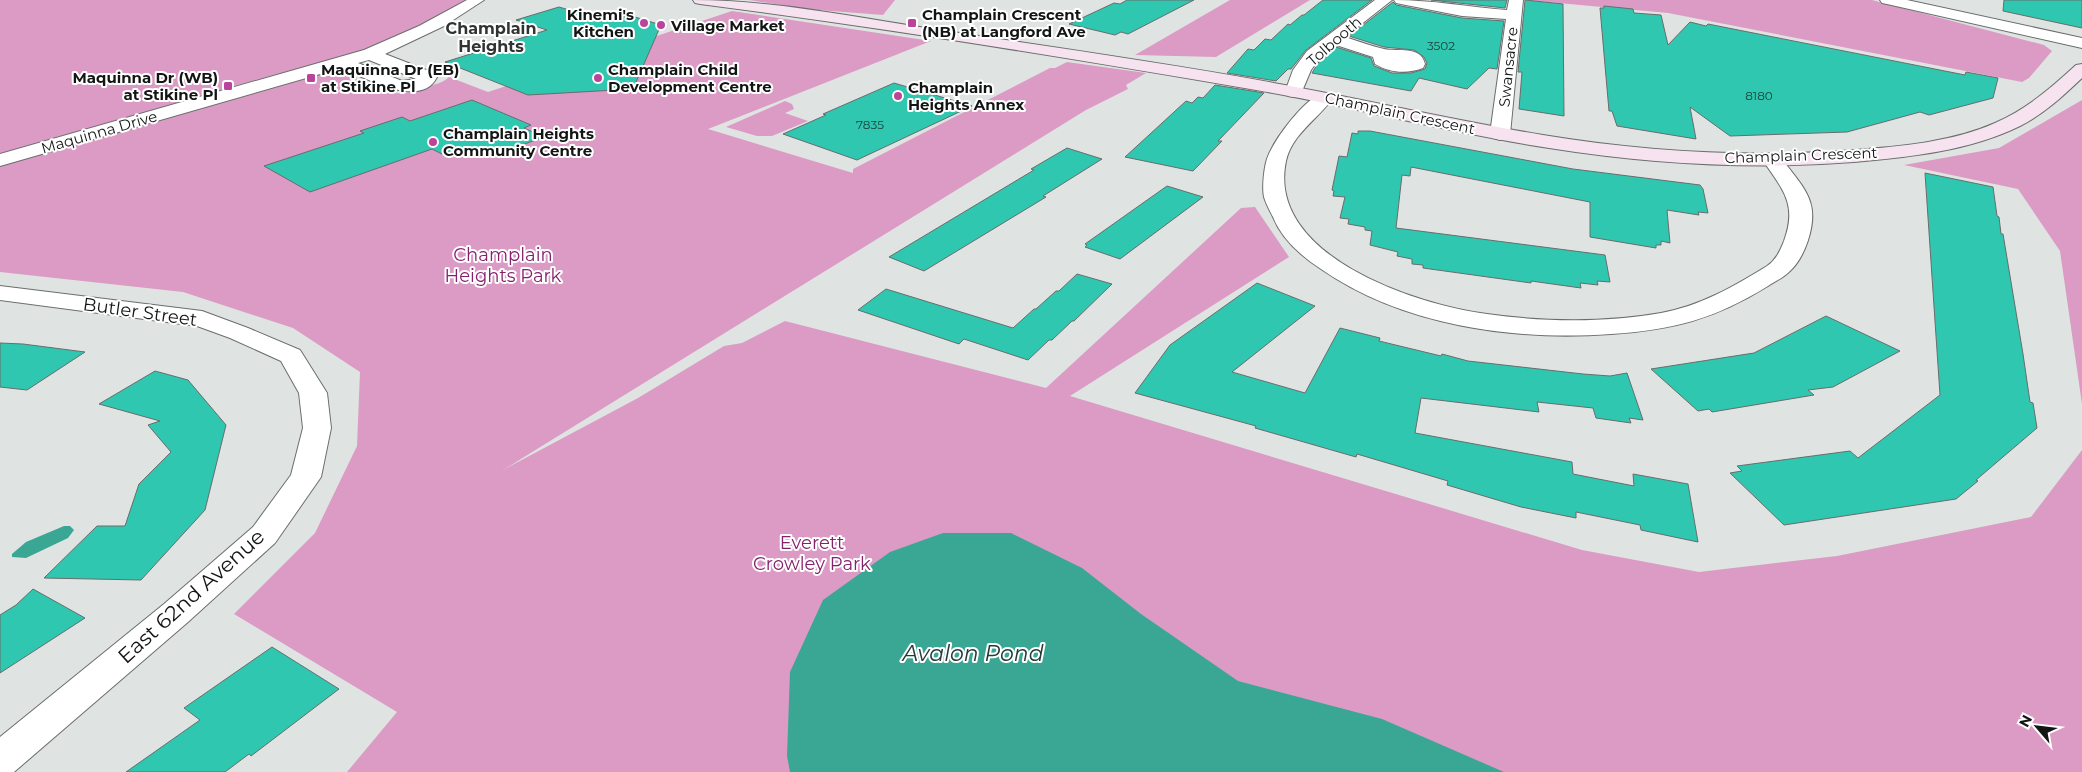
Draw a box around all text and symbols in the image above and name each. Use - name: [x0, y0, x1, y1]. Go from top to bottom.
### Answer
- place label: Kinemi's Kitchen: [567, 5, 634, 41]
- place label: Champlain Crescent (NB) at Langford Ave: [922, 5, 1086, 41]
- street label: Tolbooth: [1303, 12, 1365, 70]
- place label: Village Market: [670, 16, 785, 35]
- marker: Kinemi's Kitchen: [638, 17, 650, 29]
- marker: Champlain Crescent (NB) at Langford Ave: [906, 17, 918, 29]
- district label: Champlain Heights: [446, 19, 536, 56]
- marker: Village Market: [655, 19, 667, 31]
- street label: Swansacre: [1494, 26, 1522, 108]
- house number: 3502: [1427, 38, 1455, 53]
- place label: Maquinna Dr (EB) at Stikine Pl: [321, 60, 459, 96]
- place label: Champlain Child Development Centre: [608, 60, 772, 96]
- place label: Maquinna Dr (WB) at Stikine Pl: [72, 68, 218, 104]
- marker: Maquinna Dr (EB) at Stikine Pl: [305, 72, 317, 84]
- marker: Champlain Child Development Centre: [592, 72, 604, 84]
- place label: Champlain Heights Annex: [908, 78, 1024, 114]
- marker: Maquinna Dr (WB) at Stikine Pl: [222, 80, 234, 92]
- street label: Champlain Crescent: [1323, 88, 1477, 138]
- house number: 8180: [1745, 88, 1773, 103]
- marker: Champlain Heights Annex: [892, 90, 904, 102]
- street label: Maquinna Drive: [39, 106, 159, 158]
- house number: 7835: [856, 117, 884, 132]
- place label: Champlain Heights Community Centre: [443, 124, 594, 160]
- marker: Champlain Heights Community Centre: [427, 136, 439, 148]
- street label: Champlain Crescent: [1724, 143, 1878, 167]
- park label: Champlain Heights Park: [445, 244, 562, 287]
- street label: Butler Street: [82, 293, 198, 331]
- street label: East 62nd Avenue: [113, 524, 269, 668]
- park label: Everett Crowley Park: [753, 532, 871, 575]
- water label: Avalon Pond: [900, 640, 1044, 667]
- north arrow: [2012, 702, 2062, 752]
- text: N: [2015, 712, 2036, 730]

